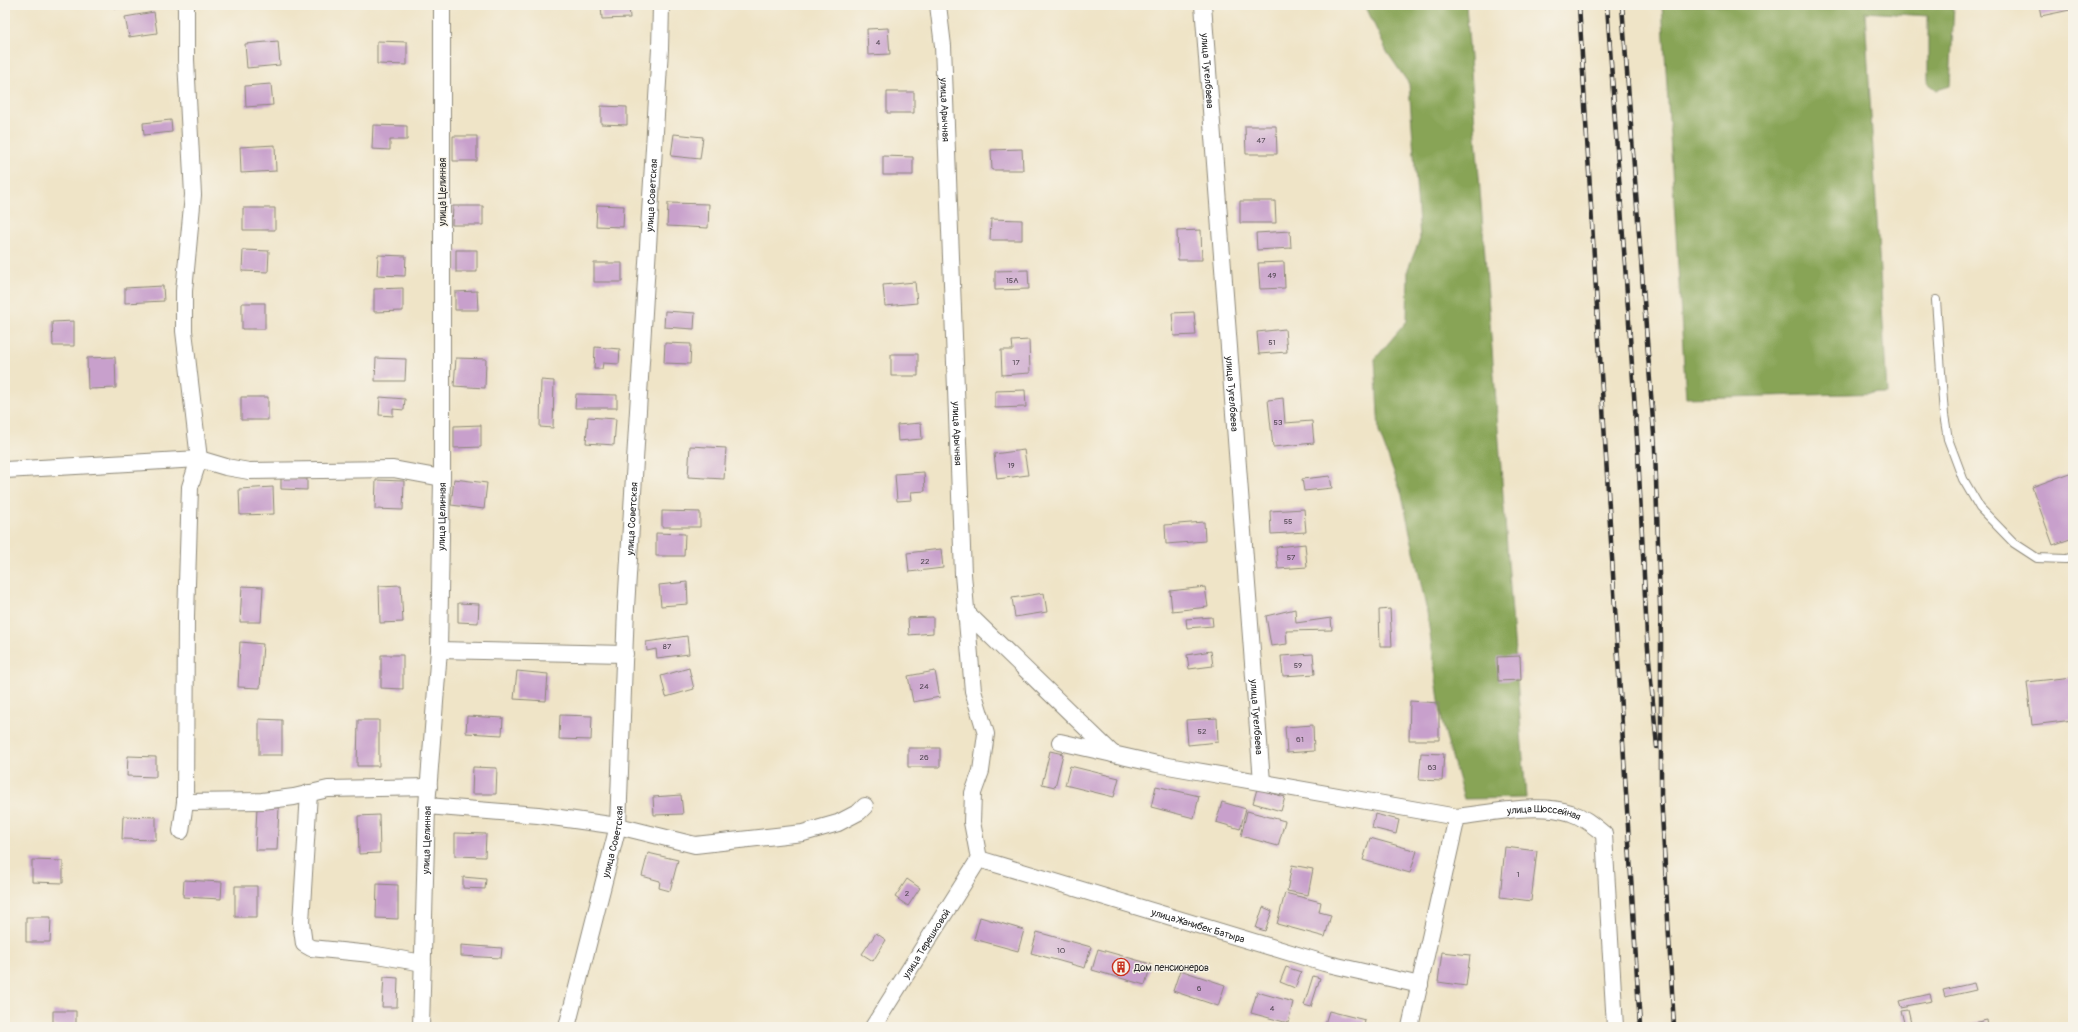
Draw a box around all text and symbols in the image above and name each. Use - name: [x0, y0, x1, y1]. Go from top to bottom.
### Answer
- street label: улица Тугелбаева: [1198, 32, 1216, 109]
- house number: 4: [876, 38, 881, 47]
- street label: улица Арычная: [937, 76, 952, 142]
- house number: 47: [1257, 136, 1266, 145]
- street label: улица Целинная: [437, 158, 449, 227]
- street label: улица Советская: [644, 158, 660, 233]
- house number: 49: [1268, 271, 1276, 280]
- house number: 15А: [1006, 276, 1018, 285]
- house number: 51: [1268, 338, 1276, 347]
- street label: улица Тугелбаева: [1223, 355, 1240, 432]
- house number: 17: [1012, 358, 1020, 367]
- street label: улица Арычная: [949, 400, 964, 466]
- house number: 53: [1274, 418, 1283, 427]
- house number: 19: [1007, 461, 1015, 470]
- street label: улица Целинная: [436, 482, 449, 552]
- street label: улица Советская: [624, 482, 641, 557]
- house number: 55: [1284, 517, 1292, 526]
- house number: 57: [1287, 553, 1296, 562]
- house number: 22: [921, 557, 930, 566]
- house number: 87: [663, 642, 672, 651]
- house number: 59: [1294, 661, 1302, 670]
- street label: улица Тугелбаева: [1247, 678, 1265, 755]
- house number: 24: [919, 682, 929, 691]
- house number: 52: [1198, 727, 1207, 736]
- house number: 61: [1296, 735, 1304, 744]
- house number: 26: [919, 753, 929, 762]
- house number: 63: [1427, 763, 1437, 772]
- street label: улица Шоссейная: [1505, 803, 1583, 823]
- street label: улица Советская: [600, 805, 626, 880]
- street label: улица Целинная: [420, 806, 434, 875]
- house number: 1: [1516, 870, 1520, 879]
- house number: 2: [905, 889, 910, 898]
- street label: улица Жанибек Батыра: [1149, 906, 1246, 946]
- street label: улица Терешковой: [900, 907, 953, 982]
- house number: 10: [1057, 946, 1066, 955]
- building icon: Дом пенсионеров: [1111, 957, 1131, 977]
- place label: Дом пенсионеров: [1133, 962, 1209, 974]
- house number: 6: [1197, 984, 1202, 993]
- house number: 4: [1270, 1004, 1275, 1013]

